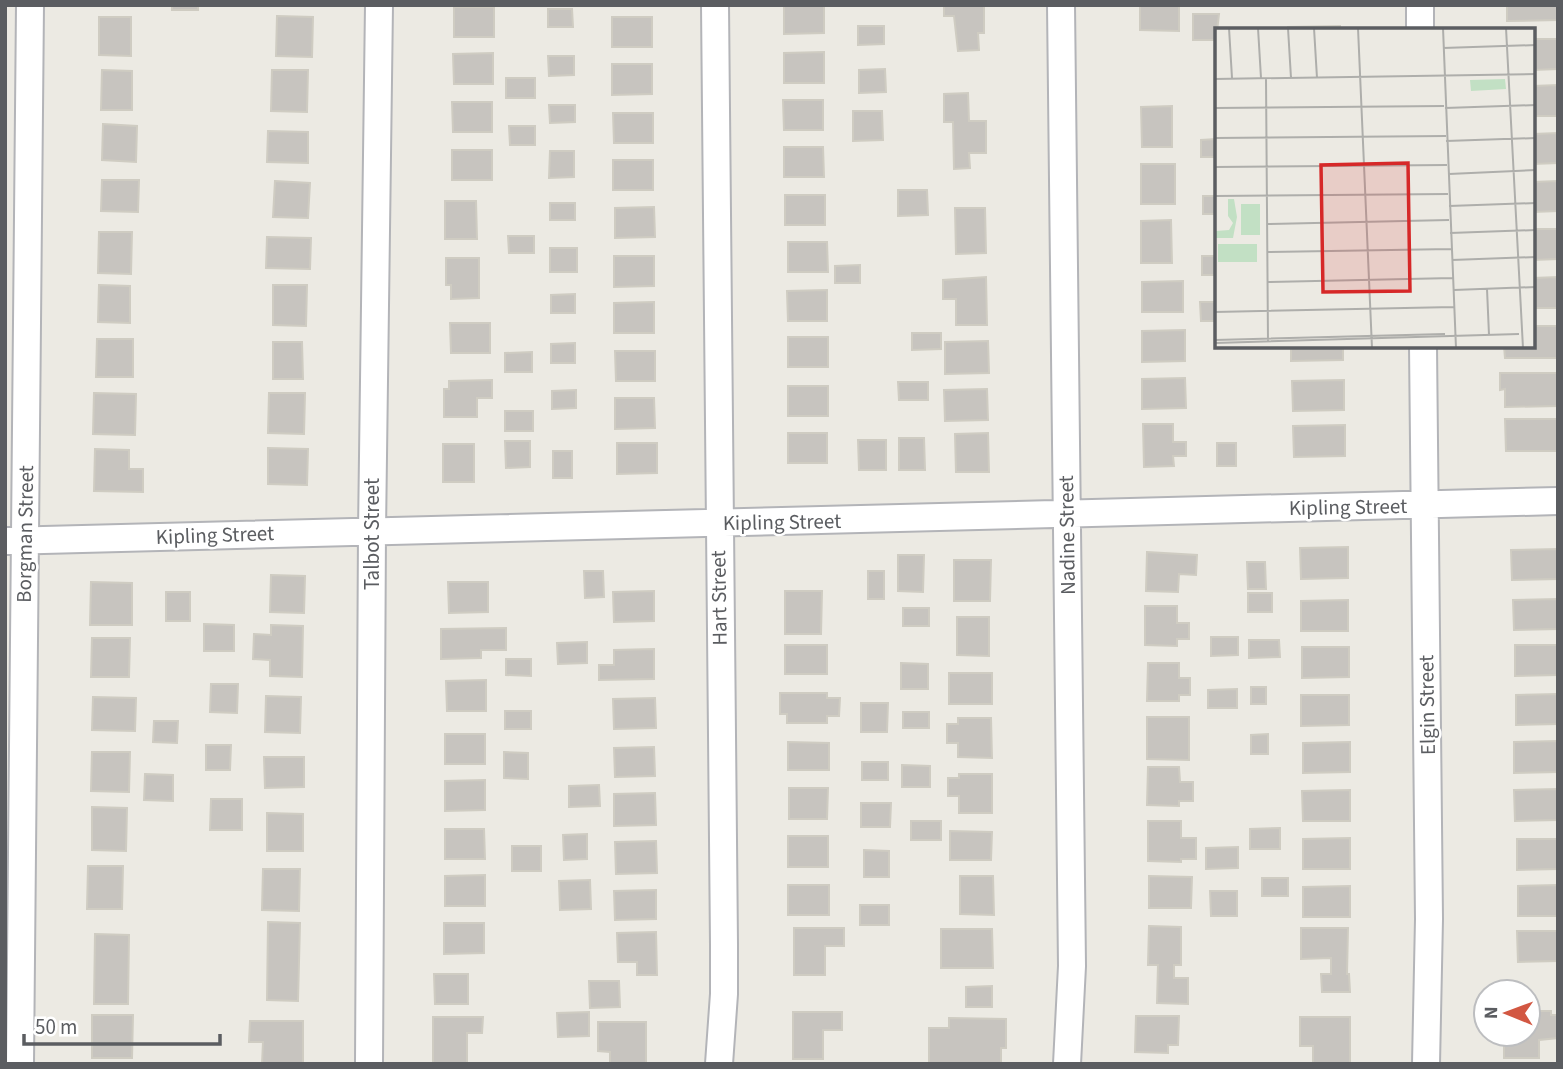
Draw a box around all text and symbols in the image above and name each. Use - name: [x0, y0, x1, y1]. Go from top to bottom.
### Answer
- inset map: [1215, 28, 1535, 348]
- street label: Borgman Street: [9, 465, 41, 603]
- street label: Nadine Street: [1051, 475, 1083, 595]
- street label: Talbot Street: [357, 478, 387, 590]
- street label: Kipling Street: [1289, 491, 1407, 523]
- street label: Kipling Street: [723, 506, 841, 538]
- street label: Kipling Street: [155, 518, 275, 552]
- street label: Hart Street: [703, 550, 735, 646]
- street label: Elgin Street: [1411, 655, 1443, 755]
- north arrow: [1472, 978, 1542, 1048]
- scale bar: [24, 1002, 220, 1046]
- text: N: [1478, 1006, 1505, 1019]
- text: 50 m: [35, 1012, 77, 1042]

